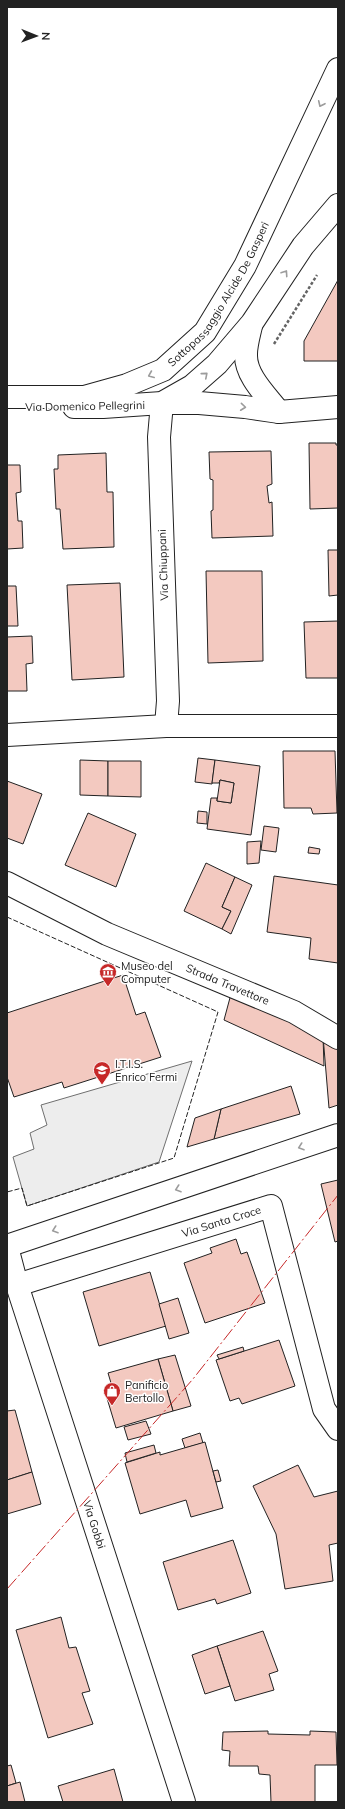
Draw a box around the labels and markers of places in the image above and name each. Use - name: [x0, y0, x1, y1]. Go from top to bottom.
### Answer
- place label: Museo del Computer: [121, 959, 173, 986]
- museum icon: Museo del Computer: [98, 962, 118, 987]
- place label: I.T.I.S. Enrico Fermi: [115, 1057, 177, 1084]
- school or university icon: I.T.I.S. Enrico Fermi: [92, 1060, 112, 1085]
- place label: Panificio Bertollo: [125, 1378, 168, 1405]
- shop icon: Panificio Bertollo: [102, 1381, 122, 1406]

